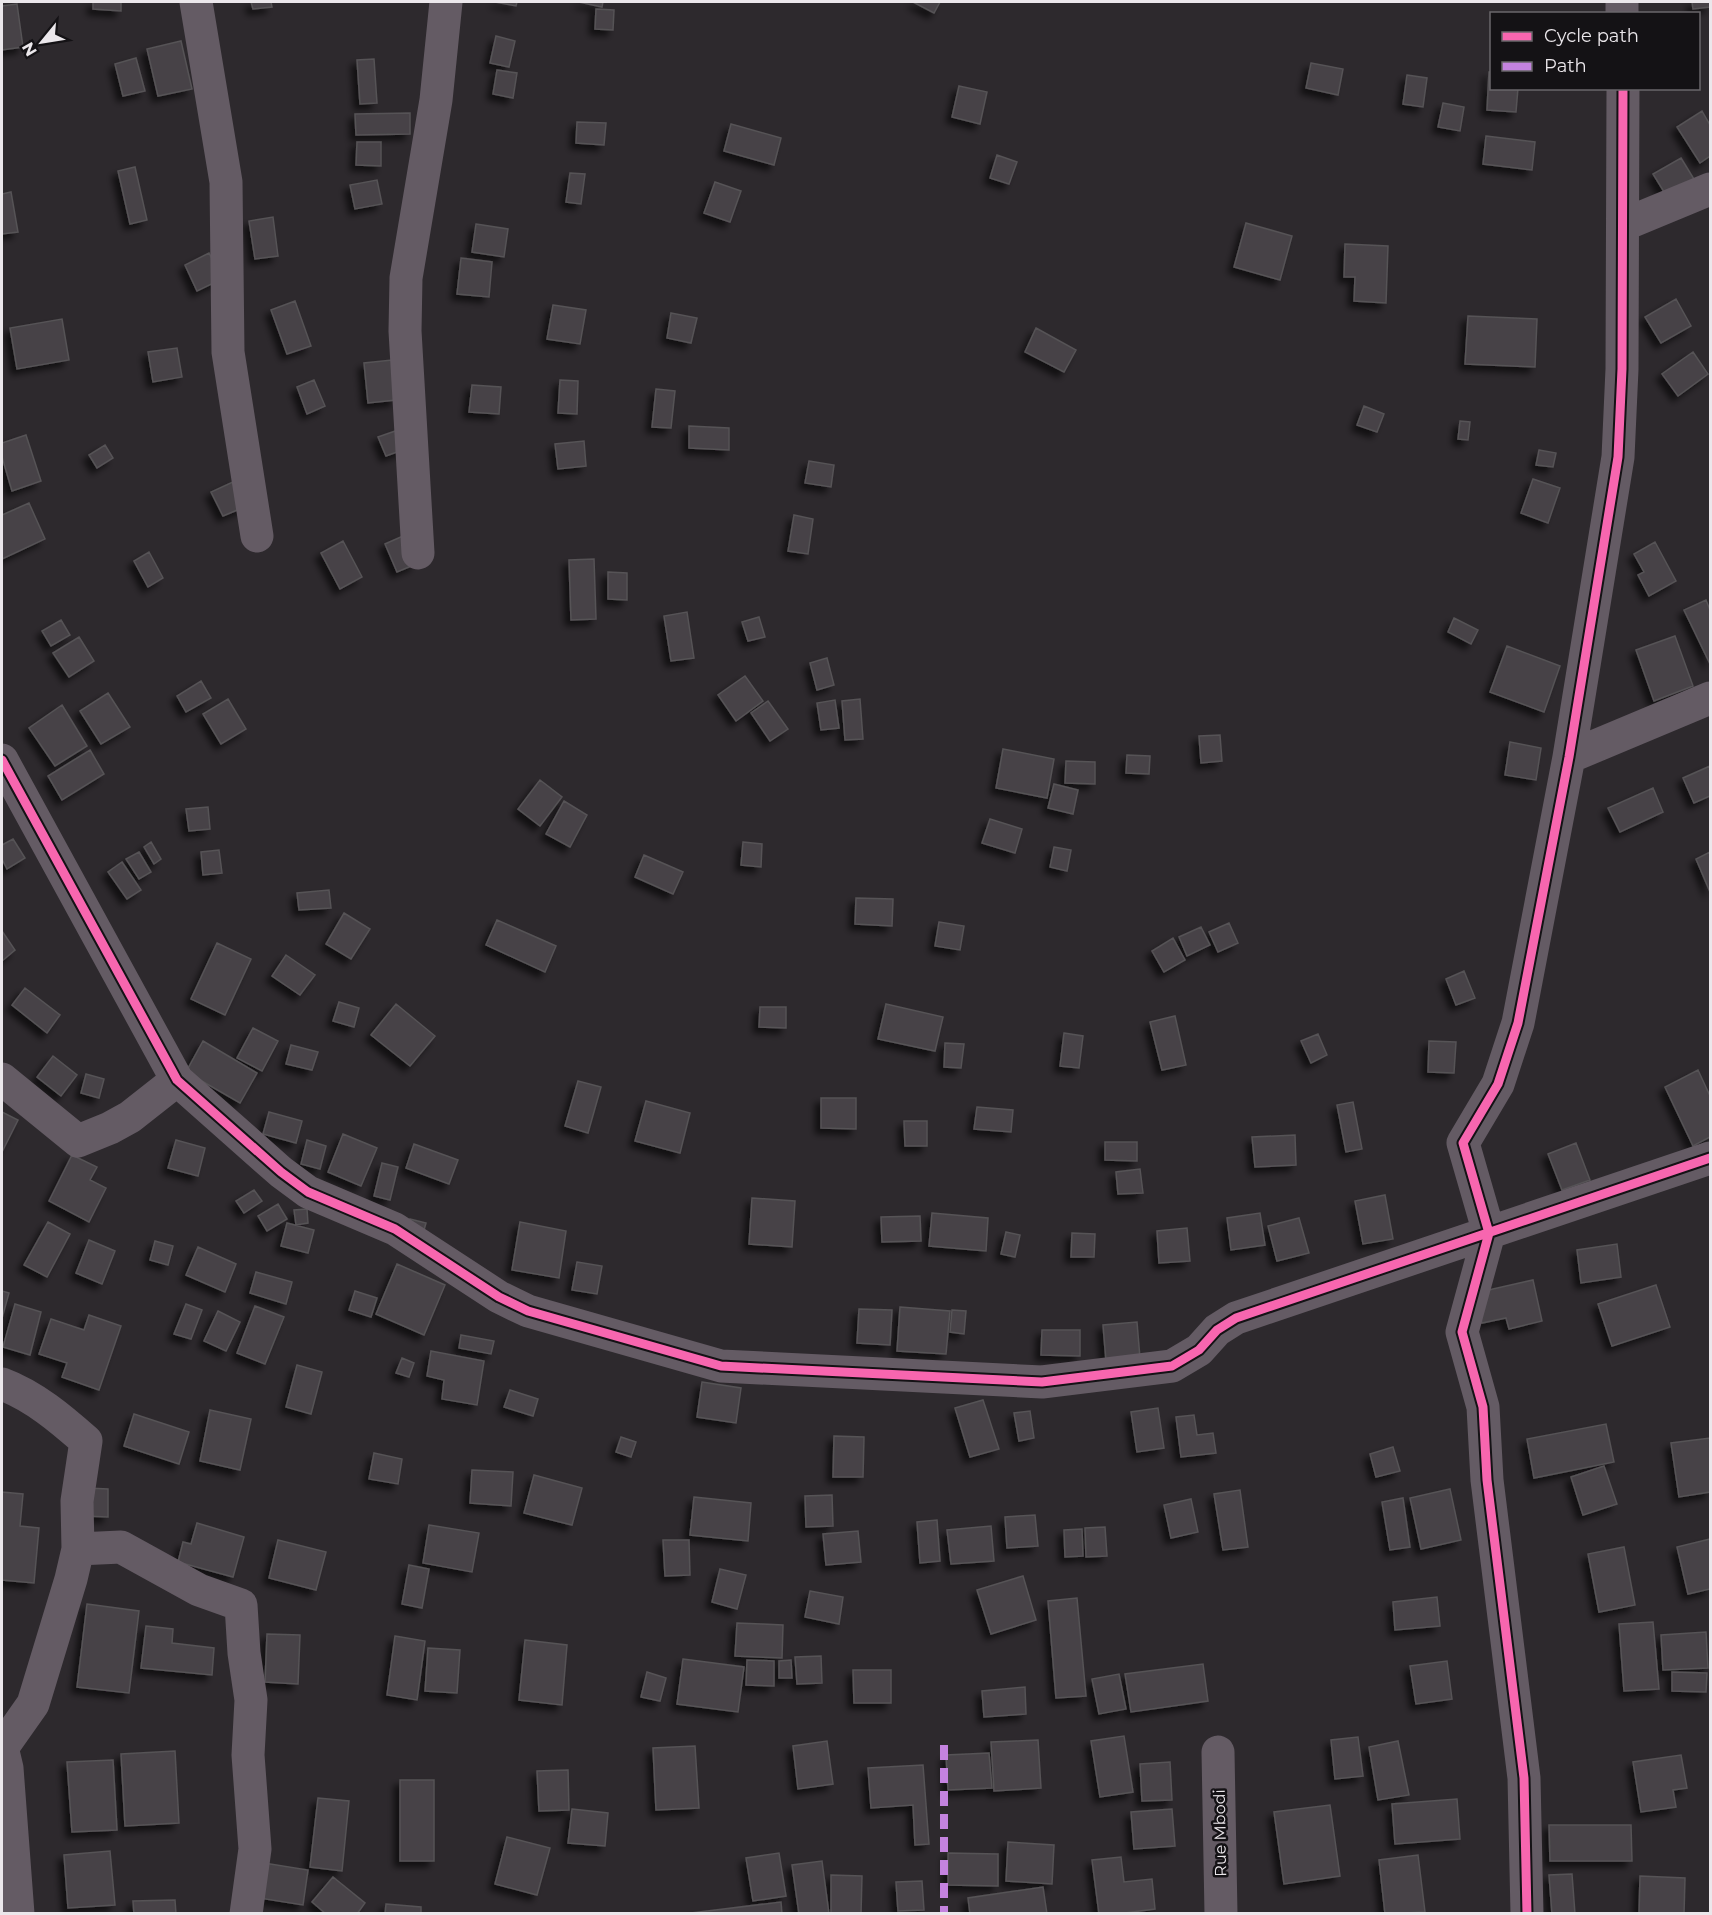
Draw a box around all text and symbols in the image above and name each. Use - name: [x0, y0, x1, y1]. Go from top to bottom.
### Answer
- north arrow: [12, 12, 72, 72]
- legend: [1490, 12, 1700, 90]
- text: Cycle path: [1544, 25, 1639, 47]
- text: N: [18, 39, 41, 60]
- text: Path: [1544, 55, 1587, 77]
- street label: Rue Mbodi: [1210, 1789, 1230, 1877]

